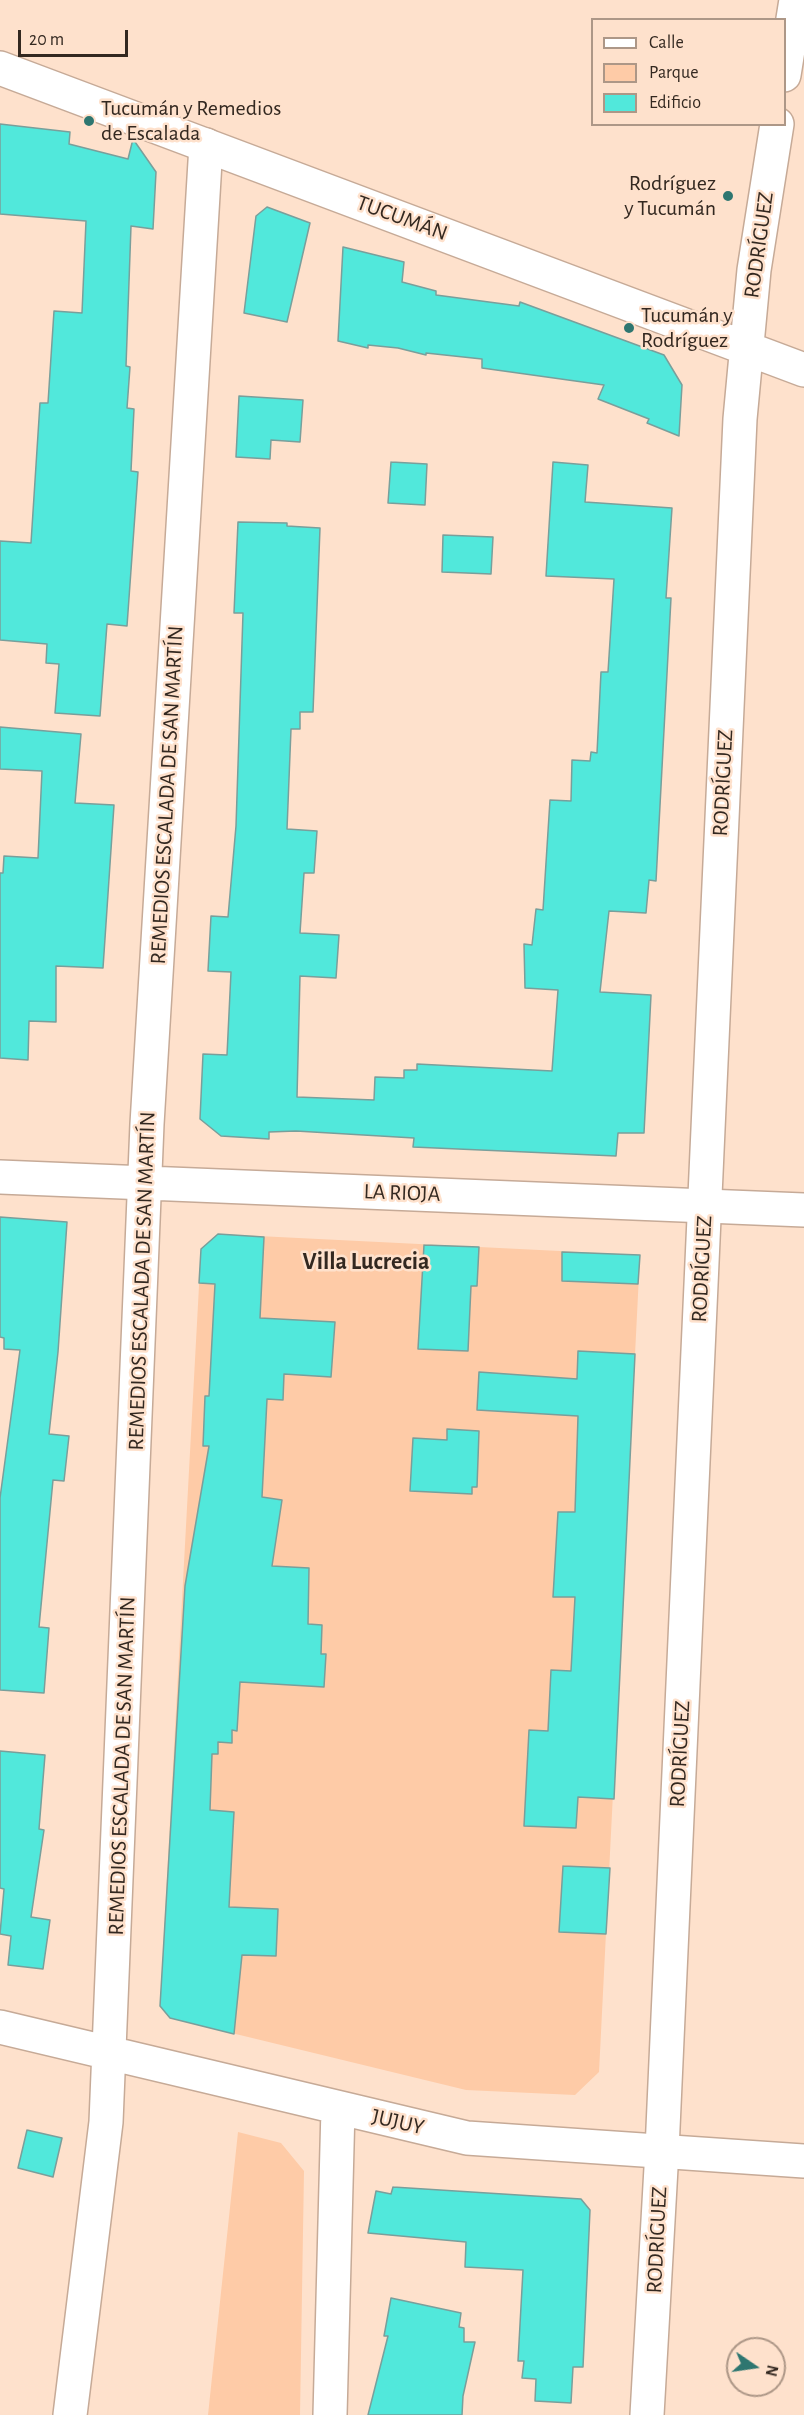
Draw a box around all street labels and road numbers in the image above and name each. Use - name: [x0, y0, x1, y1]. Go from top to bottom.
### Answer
- street label: TUCUMÁN: [353, 189, 451, 247]
- street label: RODRÍGUEZ: [738, 190, 780, 300]
- street label: REMEDIOS ESCALADA DE SAN MARTÍN: [145, 625, 189, 965]
- street label: RODRÍGUEZ: [707, 729, 739, 837]
- street label: REMEDIOS ESCALADA DE SAN MARTÍN: [123, 1111, 161, 1451]
- street label: LA RIOJA: [363, 1178, 441, 1208]
- street label: RODRÍGUEZ: [686, 1215, 718, 1323]
- street label: REMEDIOS ESCALADA DE SAN MARTÍN: [103, 1596, 141, 1936]
- street label: RODRÍGUEZ: [664, 1700, 696, 1808]
- street label: JUJUY: [369, 2103, 427, 2141]
- street label: RODRÍGUEZ: [641, 2186, 673, 2294]

